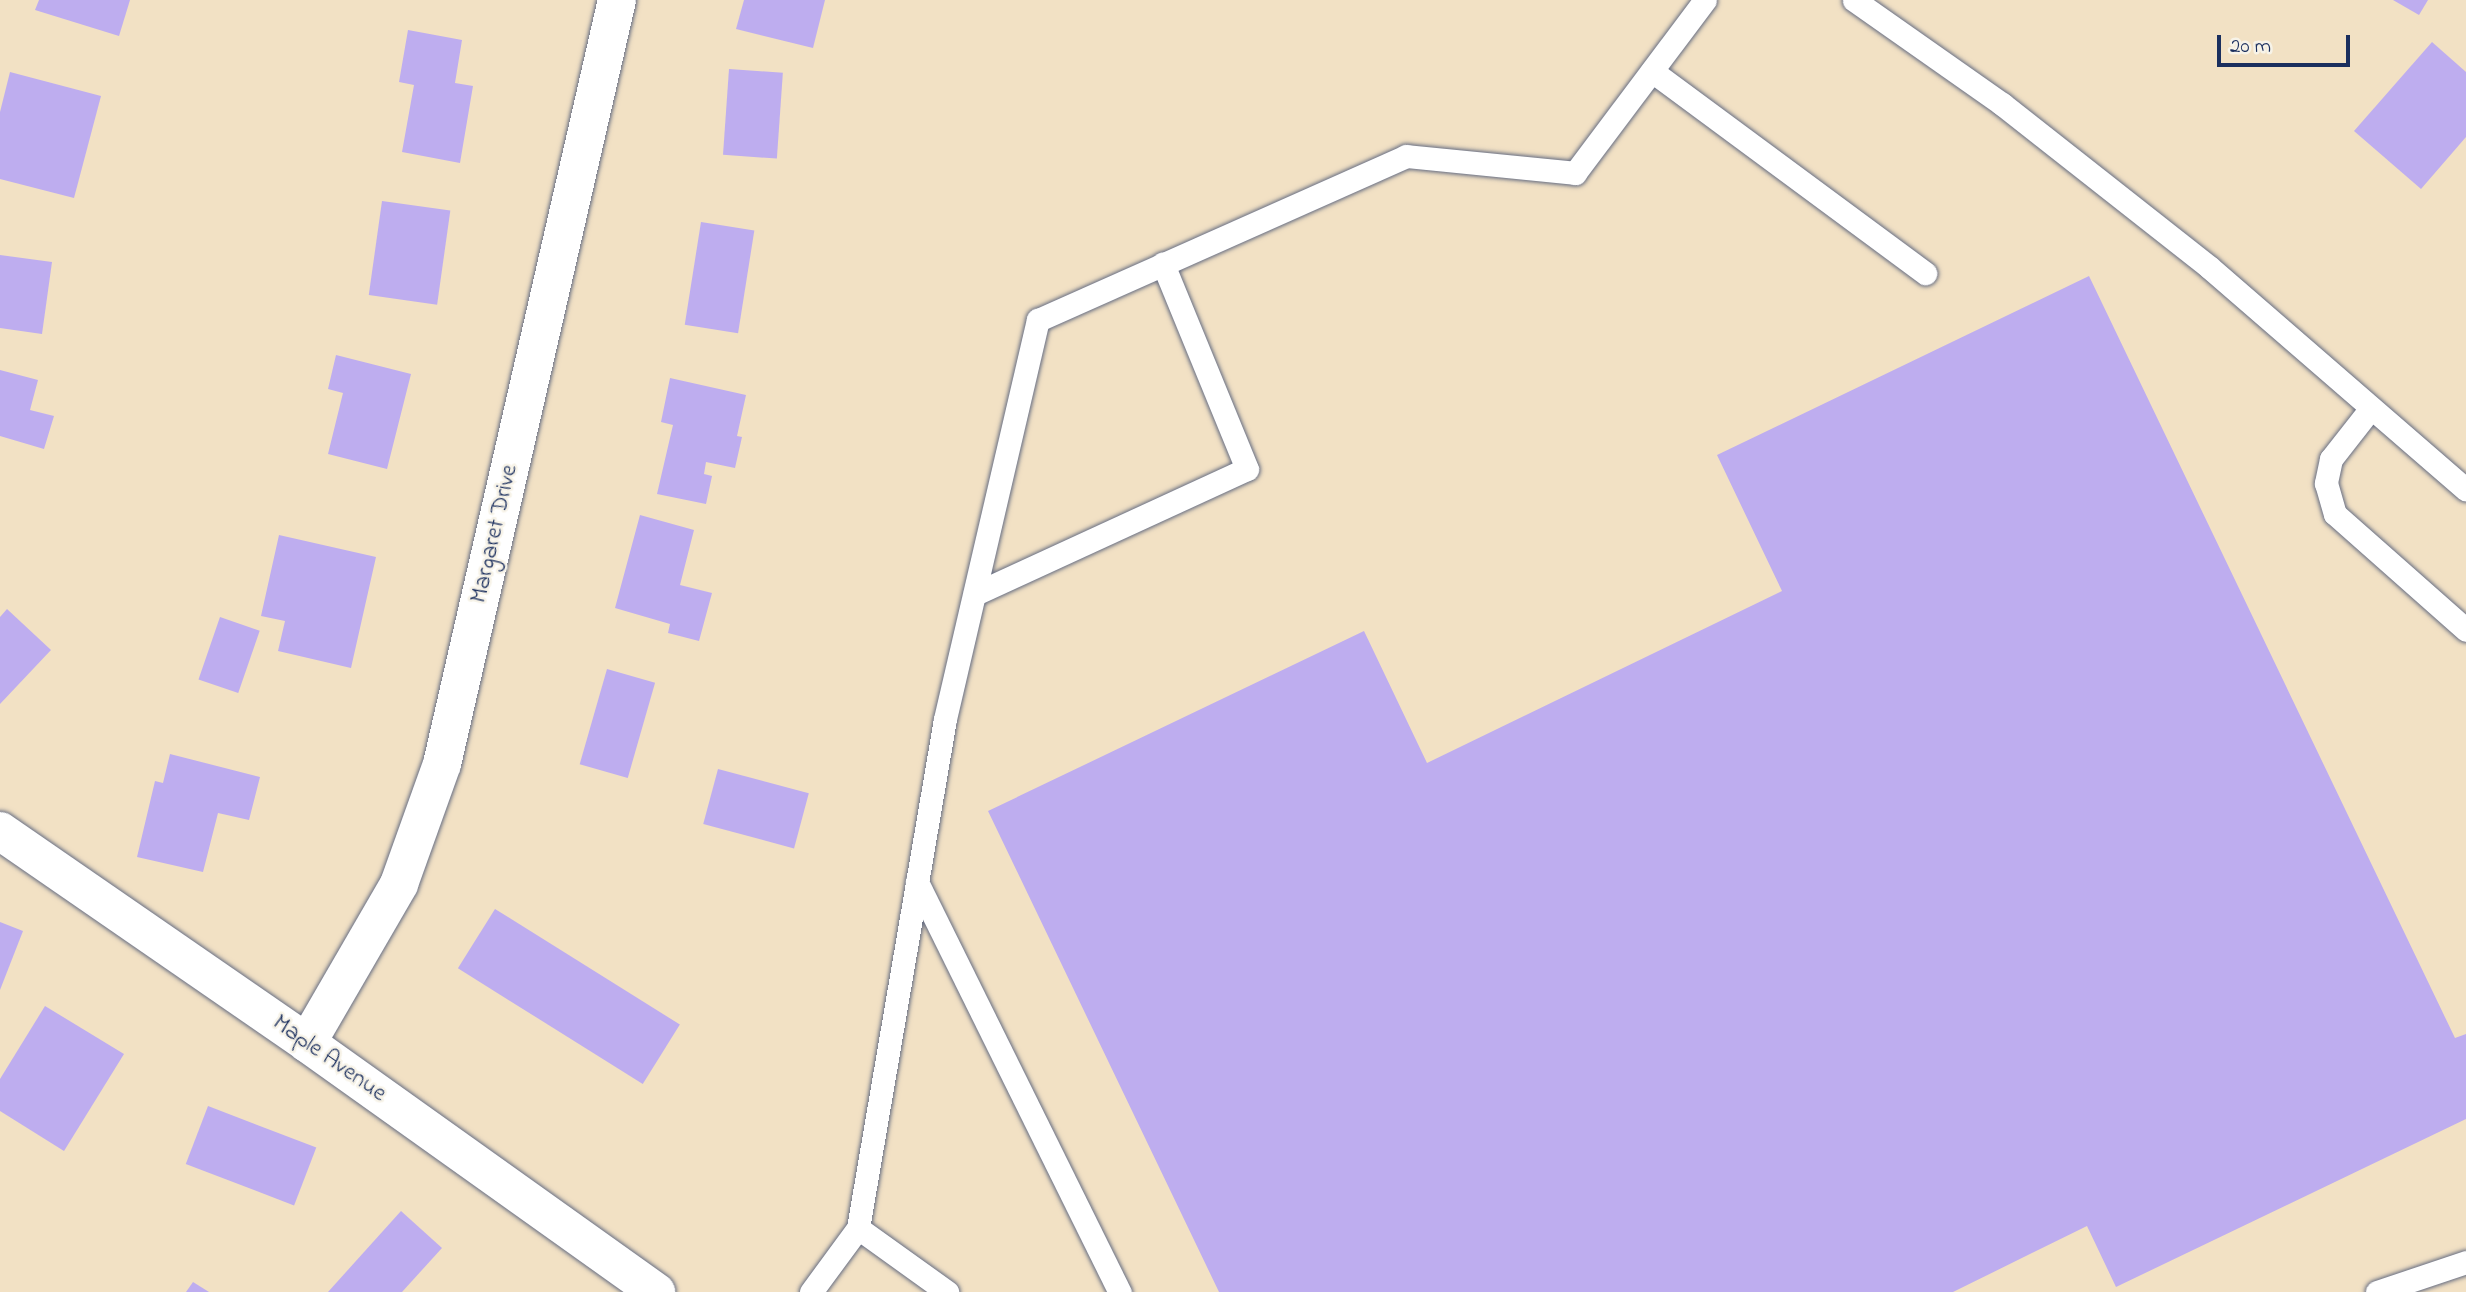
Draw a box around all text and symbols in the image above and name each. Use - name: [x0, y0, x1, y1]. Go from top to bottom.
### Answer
- scale bar: [2221, 21, 2354, 65]
- text: 20 m: [2230, 32, 2271, 62]
- street label: Margaret Drive: [465, 462, 525, 606]
- street label: Maple Avenue: [267, 1009, 391, 1109]

